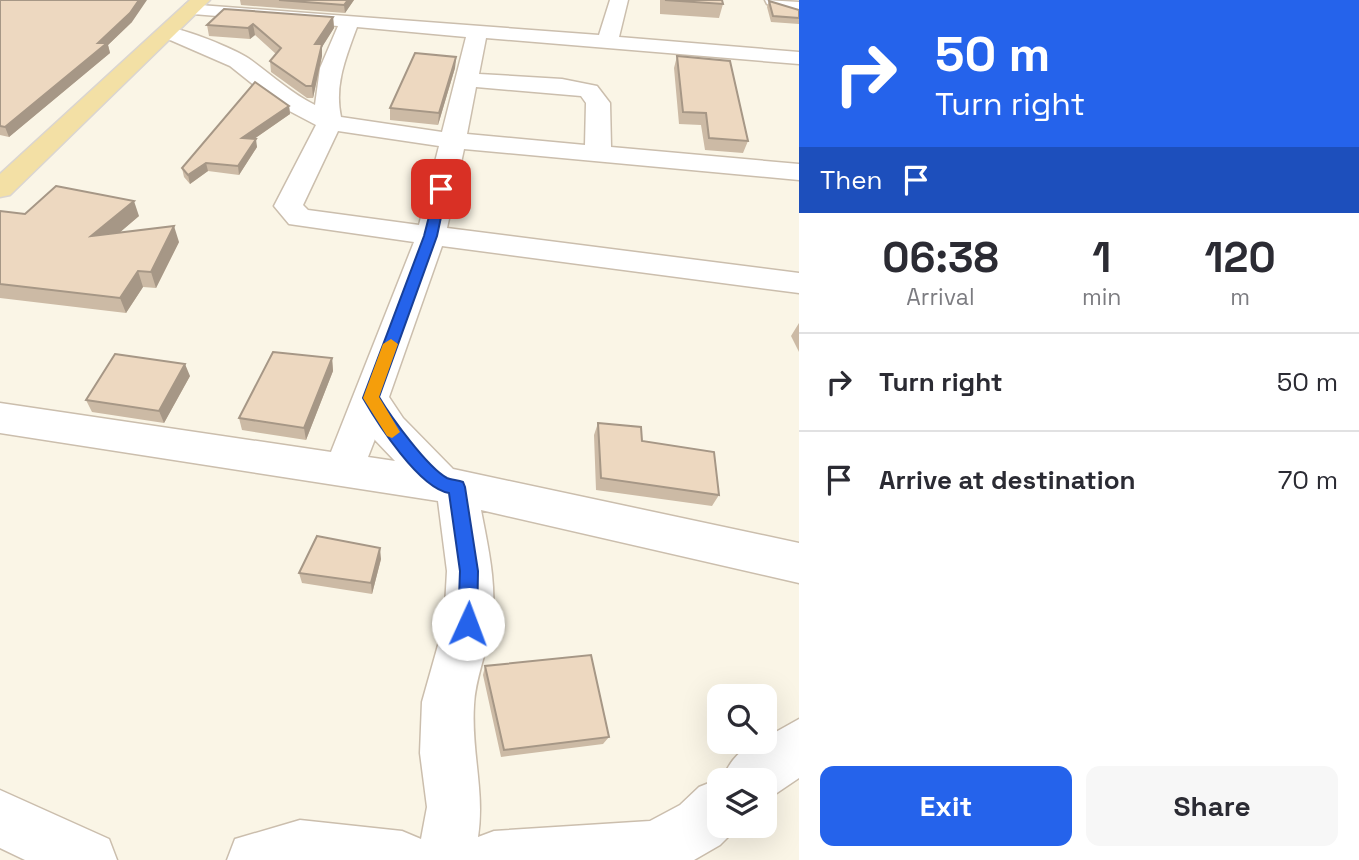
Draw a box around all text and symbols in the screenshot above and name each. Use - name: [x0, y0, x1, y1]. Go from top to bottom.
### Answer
- text: 50 m: [935, 23, 1050, 85]
- icon: right: [820, 28, 911, 119]
- text: Turn right: [935, 84, 1085, 124]
- pin: [411, 159, 471, 219]
- icon: arrive: [897, 161, 935, 199]
- text: Then: [820, 163, 883, 197]
- icon: arrive: [422, 170, 460, 208]
- text: 06:38: [882, 231, 999, 284]
- text: 1: [1092, 231, 1111, 284]
- text: 120: [1205, 231, 1276, 284]
- text: Arrival: [906, 282, 975, 312]
- text: min: [1082, 282, 1121, 312]
- text: m: [1230, 282, 1250, 312]
- icon: right: [820, 363, 858, 401]
- text: Turn right: [879, 365, 1003, 399]
- text: 50 m: [1277, 365, 1338, 399]
- icon: arrive: [820, 461, 858, 499]
- text: Arrive at destination: [879, 463, 1136, 497]
- text: 70 m: [1278, 463, 1338, 497]
- position arrow: [431, 587, 505, 661]
- map controls: [707, 684, 777, 838]
- button: search: [707, 684, 777, 754]
- button: Exit: [820, 766, 1072, 846]
- button: Share: [1086, 766, 1338, 846]
- button: layers: [707, 768, 777, 838]

